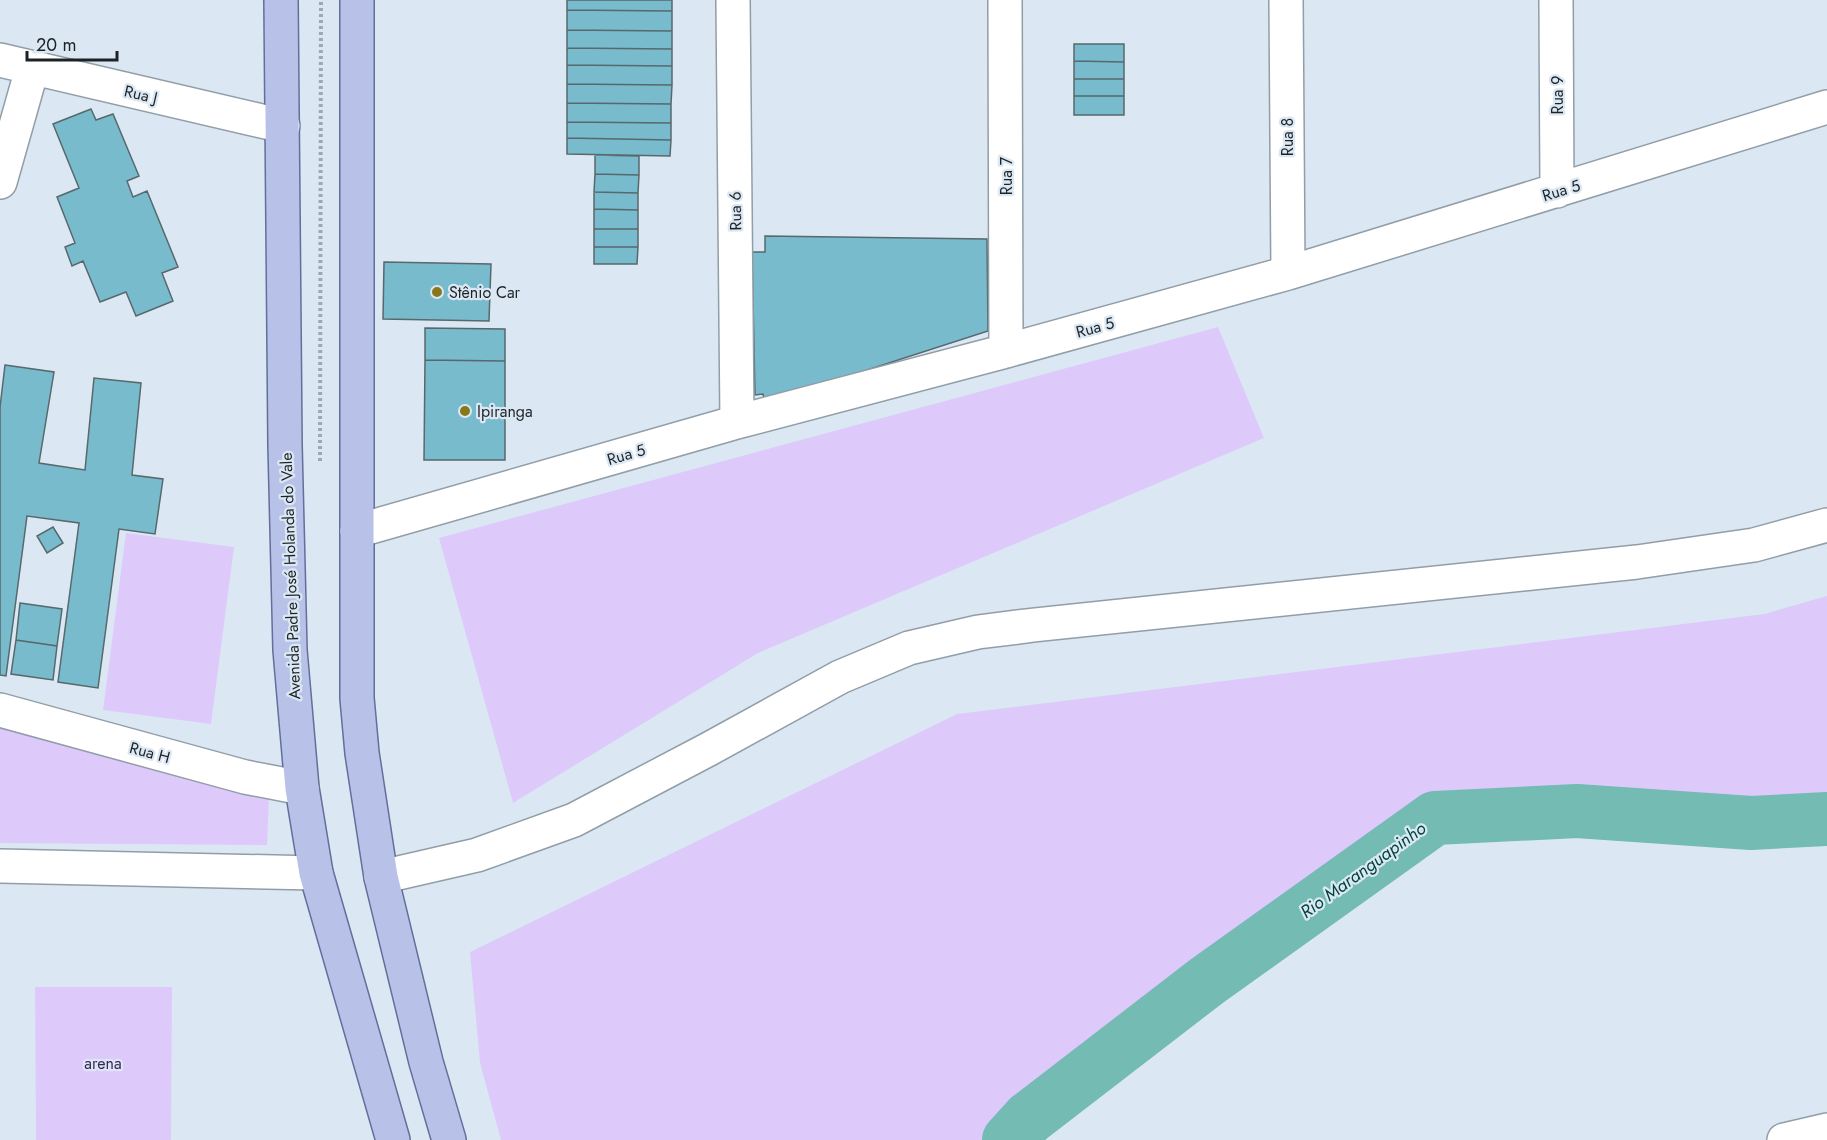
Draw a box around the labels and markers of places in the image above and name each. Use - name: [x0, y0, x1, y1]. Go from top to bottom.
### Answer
- place label: Stênio Car: [449, 281, 521, 304]
- marker: Stênio Car: [430, 285, 444, 299]
- place label: Ipiranga: [477, 400, 533, 423]
- marker: Ipiranga: [458, 404, 472, 418]

